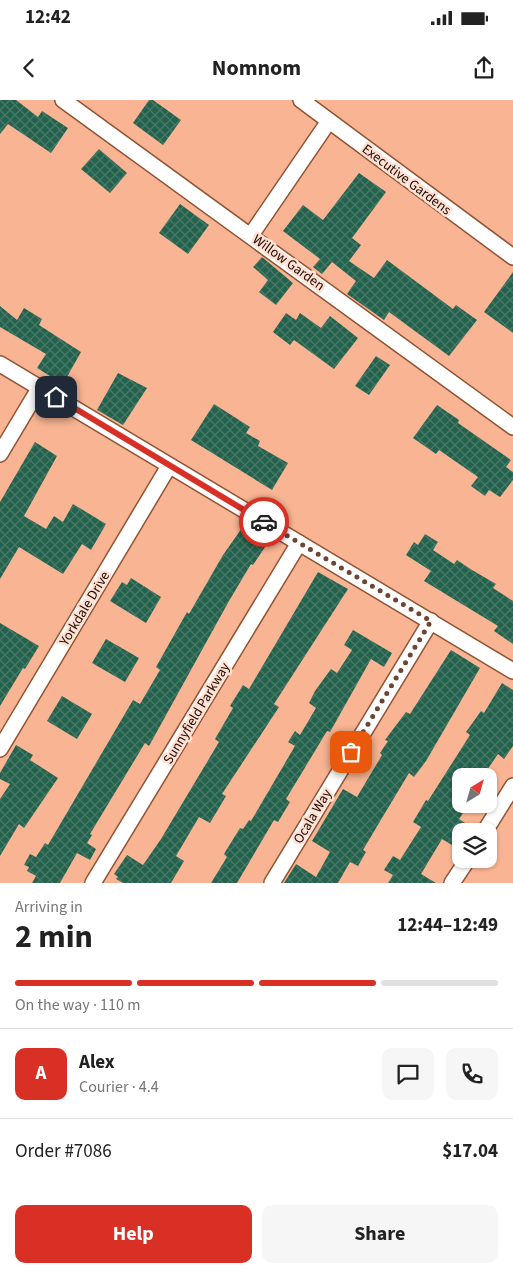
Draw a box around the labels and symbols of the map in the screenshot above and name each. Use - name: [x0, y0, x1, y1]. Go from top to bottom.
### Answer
- street label: Executive Gardens: [358, 140, 455, 220]
- street label: Willow Garden: [248, 230, 329, 296]
- pin: [35, 376, 77, 418]
- courier: [239, 497, 289, 547]
- street label: Yorkdale Drive: [54, 567, 115, 650]
- street label: Sunnyfield Parkway: [159, 659, 235, 768]
- pin: [330, 731, 372, 773]
- north arrow: [452, 768, 498, 812]
- street label: Ocala Way: [289, 785, 337, 848]

